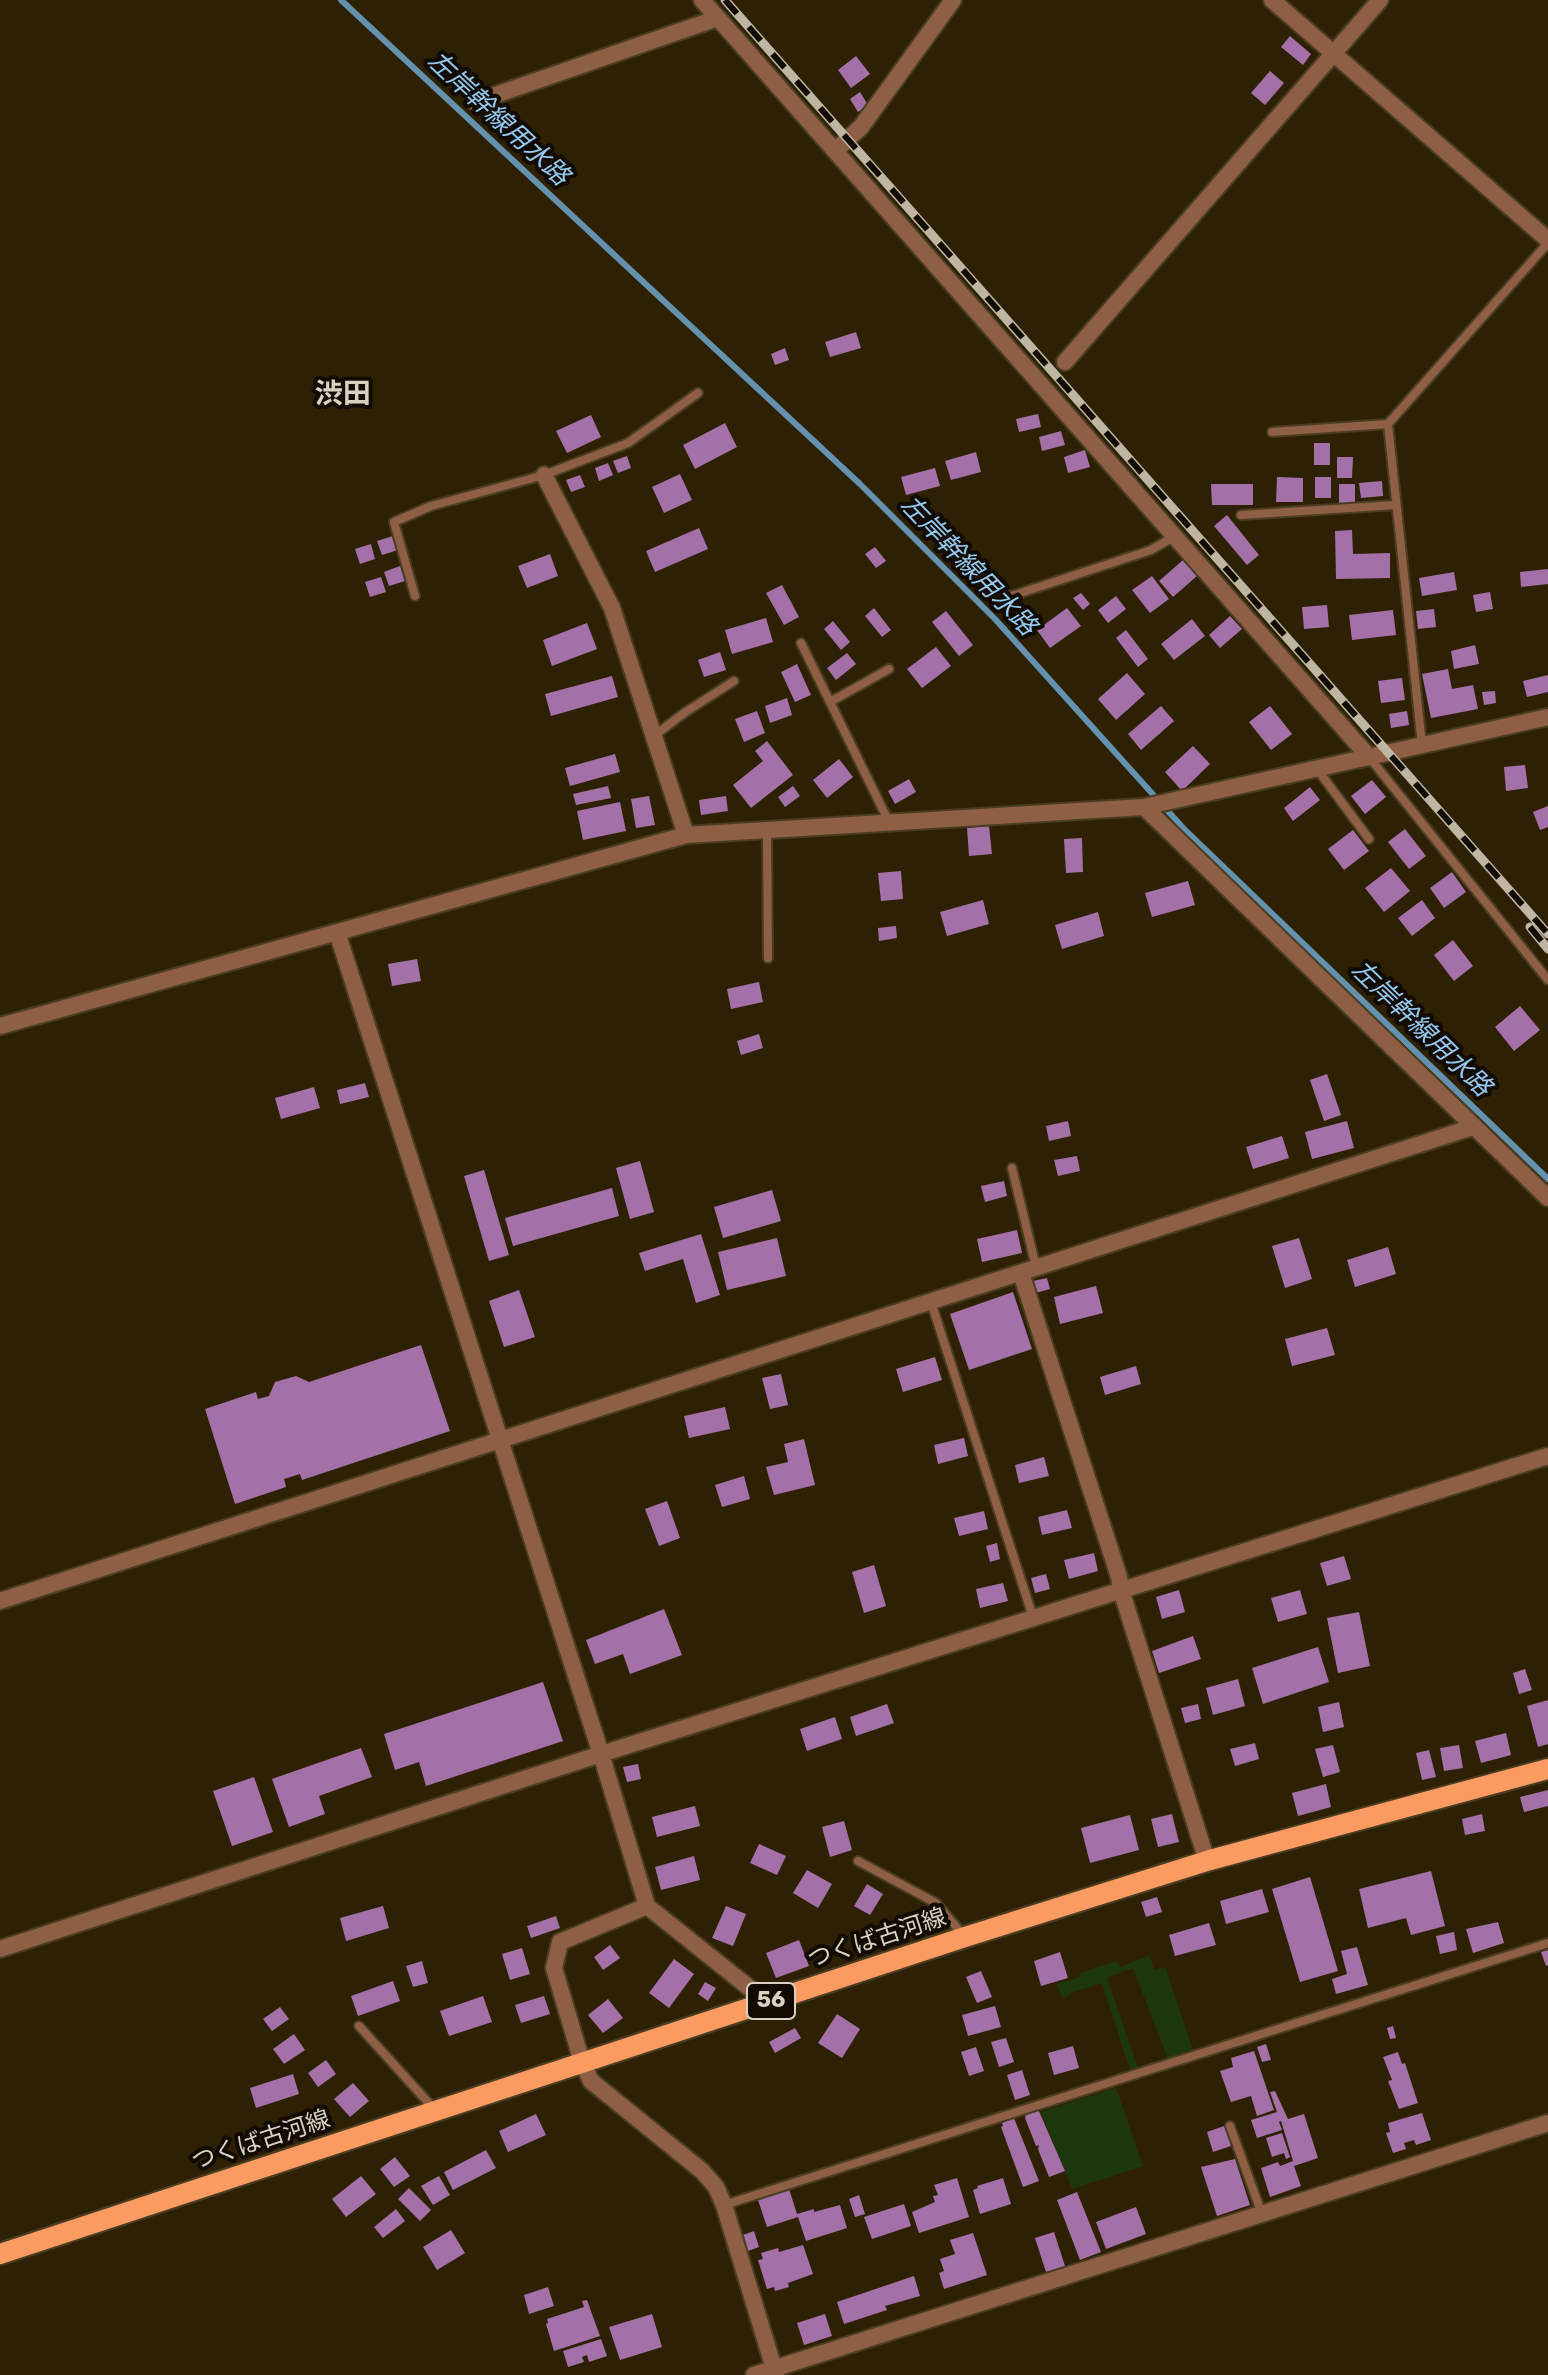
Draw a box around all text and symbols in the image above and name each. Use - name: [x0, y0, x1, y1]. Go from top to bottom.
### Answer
- water label: 左岸幹線用水路: [421, 46, 575, 192]
- district label: 渋田: [315, 378, 371, 412]
- water label: 左岸幹線用水路: [894, 490, 1042, 642]
- water label: 左岸幹線用水路: [1345, 955, 1497, 1103]
- street label: つくば古河線: [804, 1903, 950, 1975]
- road number: 56: [747, 1983, 795, 2019]
- street label: つくば古河線: [188, 2105, 334, 2177]

